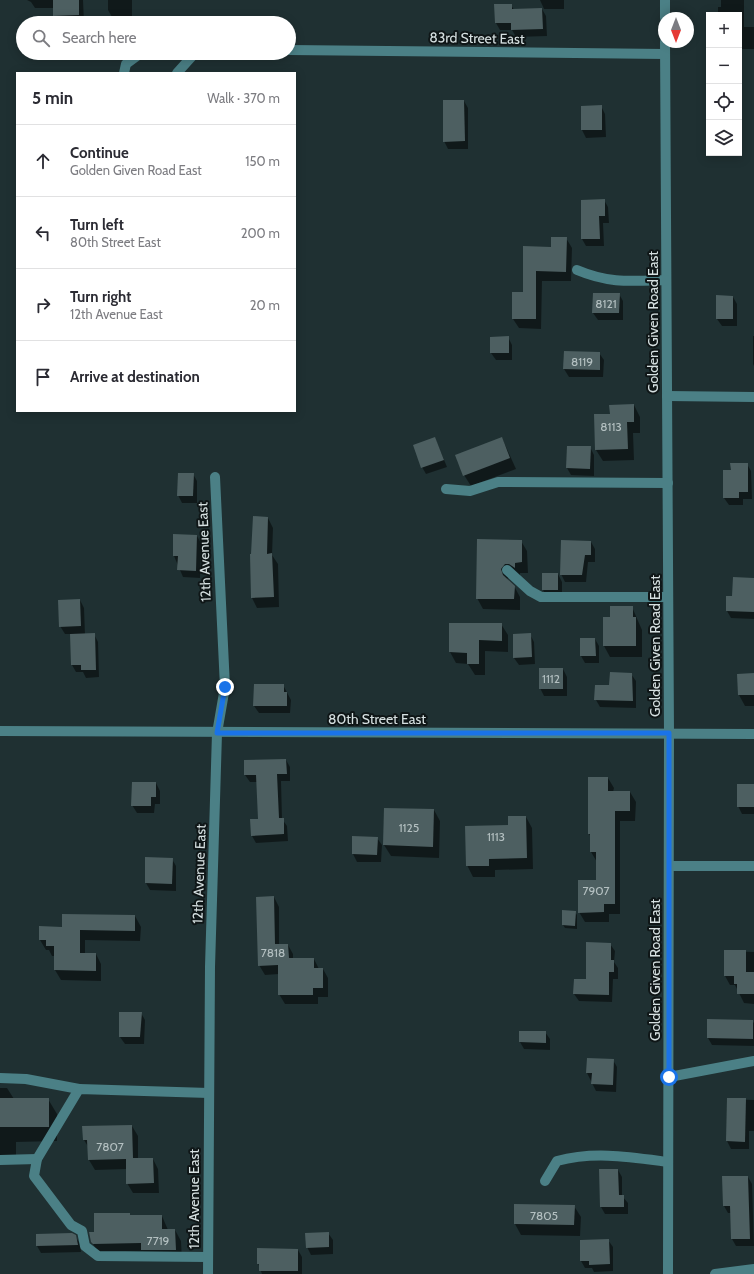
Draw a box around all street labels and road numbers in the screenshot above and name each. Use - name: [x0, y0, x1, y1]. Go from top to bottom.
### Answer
- street label: 83rd Street East: [429, 28, 525, 48]
- street label: Golden Given Road East: [644, 251, 662, 393]
- street label: 12th Avenue East: [193, 501, 215, 602]
- street label: Golden Given Road East: [646, 575, 664, 717]
- street label: 80th Street East: [328, 710, 426, 728]
- street label: 12th Avenue East: [188, 823, 210, 924]
- street label: Golden Given Road East: [646, 899, 664, 1041]
- street label: 12th Avenue East: [185, 1149, 203, 1249]

